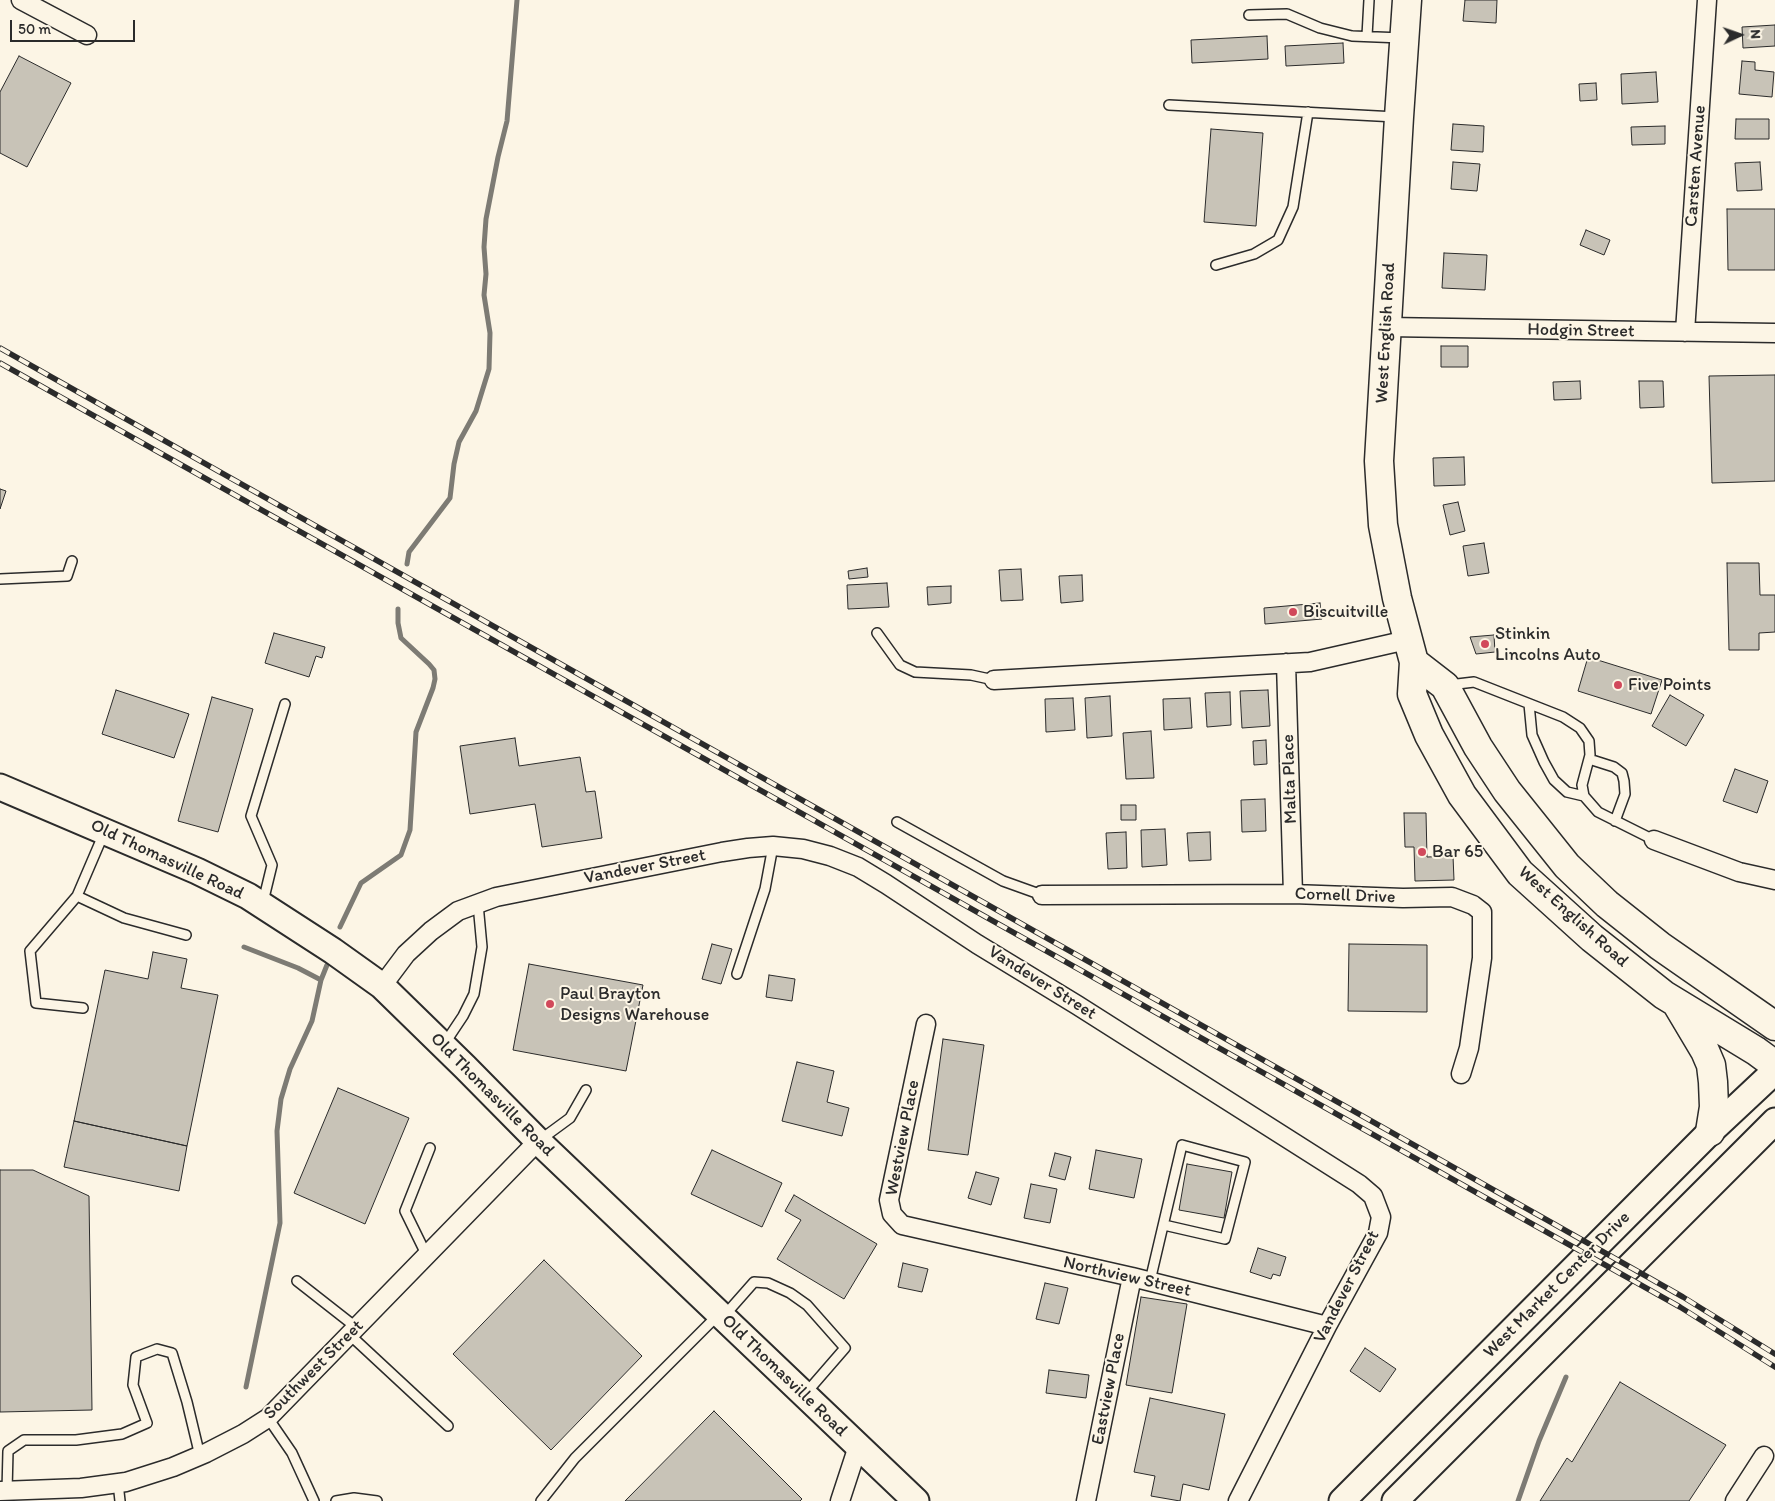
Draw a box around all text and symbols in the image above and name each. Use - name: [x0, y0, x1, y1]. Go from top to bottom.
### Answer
- scale bar: [12, 10, 138, 42]
- north arrow: [1715, 10, 1765, 60]
- text: 50 m: [18, 20, 51, 38]
- text: N: [1747, 29, 1764, 39]
- street label: Carsten Avenue: [1681, 104, 1711, 228]
- street label: West English Road: [1372, 262, 1400, 404]
- street label: Hodgin Street: [1527, 319, 1635, 343]
- place label: Biscuitville: [1303, 601, 1388, 623]
- marker: Biscuitville: [1287, 606, 1299, 618]
- place label: Stinkin Lincolns Auto: [1495, 623, 1601, 666]
- marker: Stinkin Lincolns Auto: [1479, 638, 1491, 650]
- place label: Five Points: [1628, 674, 1711, 696]
- marker: Five Points: [1612, 679, 1624, 691]
- street label: Malta Place: [1278, 734, 1302, 824]
- street label: Old Thomasville Road: [87, 815, 247, 905]
- place label: Bar 65: [1432, 841, 1483, 863]
- street label: Vandever Street: [582, 845, 708, 889]
- marker: Bar 65: [1416, 846, 1428, 858]
- street label: West English Road: [1513, 862, 1633, 972]
- street label: Cornell Drive: [1294, 883, 1396, 909]
- street label: Vandever Street: [984, 941, 1100, 1025]
- place label: Paul Brayton Designs Warehouse: [560, 983, 709, 1026]
- marker: Paul Brayton Designs Warehouse: [544, 998, 556, 1010]
- street label: Old Thomasville Road: [425, 1028, 559, 1162]
- street label: Westview Place: [881, 1078, 925, 1198]
- street label: West Market Center Drive: [1479, 1207, 1635, 1363]
- street label: Vandever Street: [1309, 1227, 1385, 1347]
- street label: Northview Street: [1061, 1252, 1193, 1302]
- street label: Old Thomasville Road: [717, 1310, 851, 1442]
- street label: Southwest Street: [260, 1316, 368, 1424]
- street label: Eastview Place: [1088, 1331, 1130, 1447]

